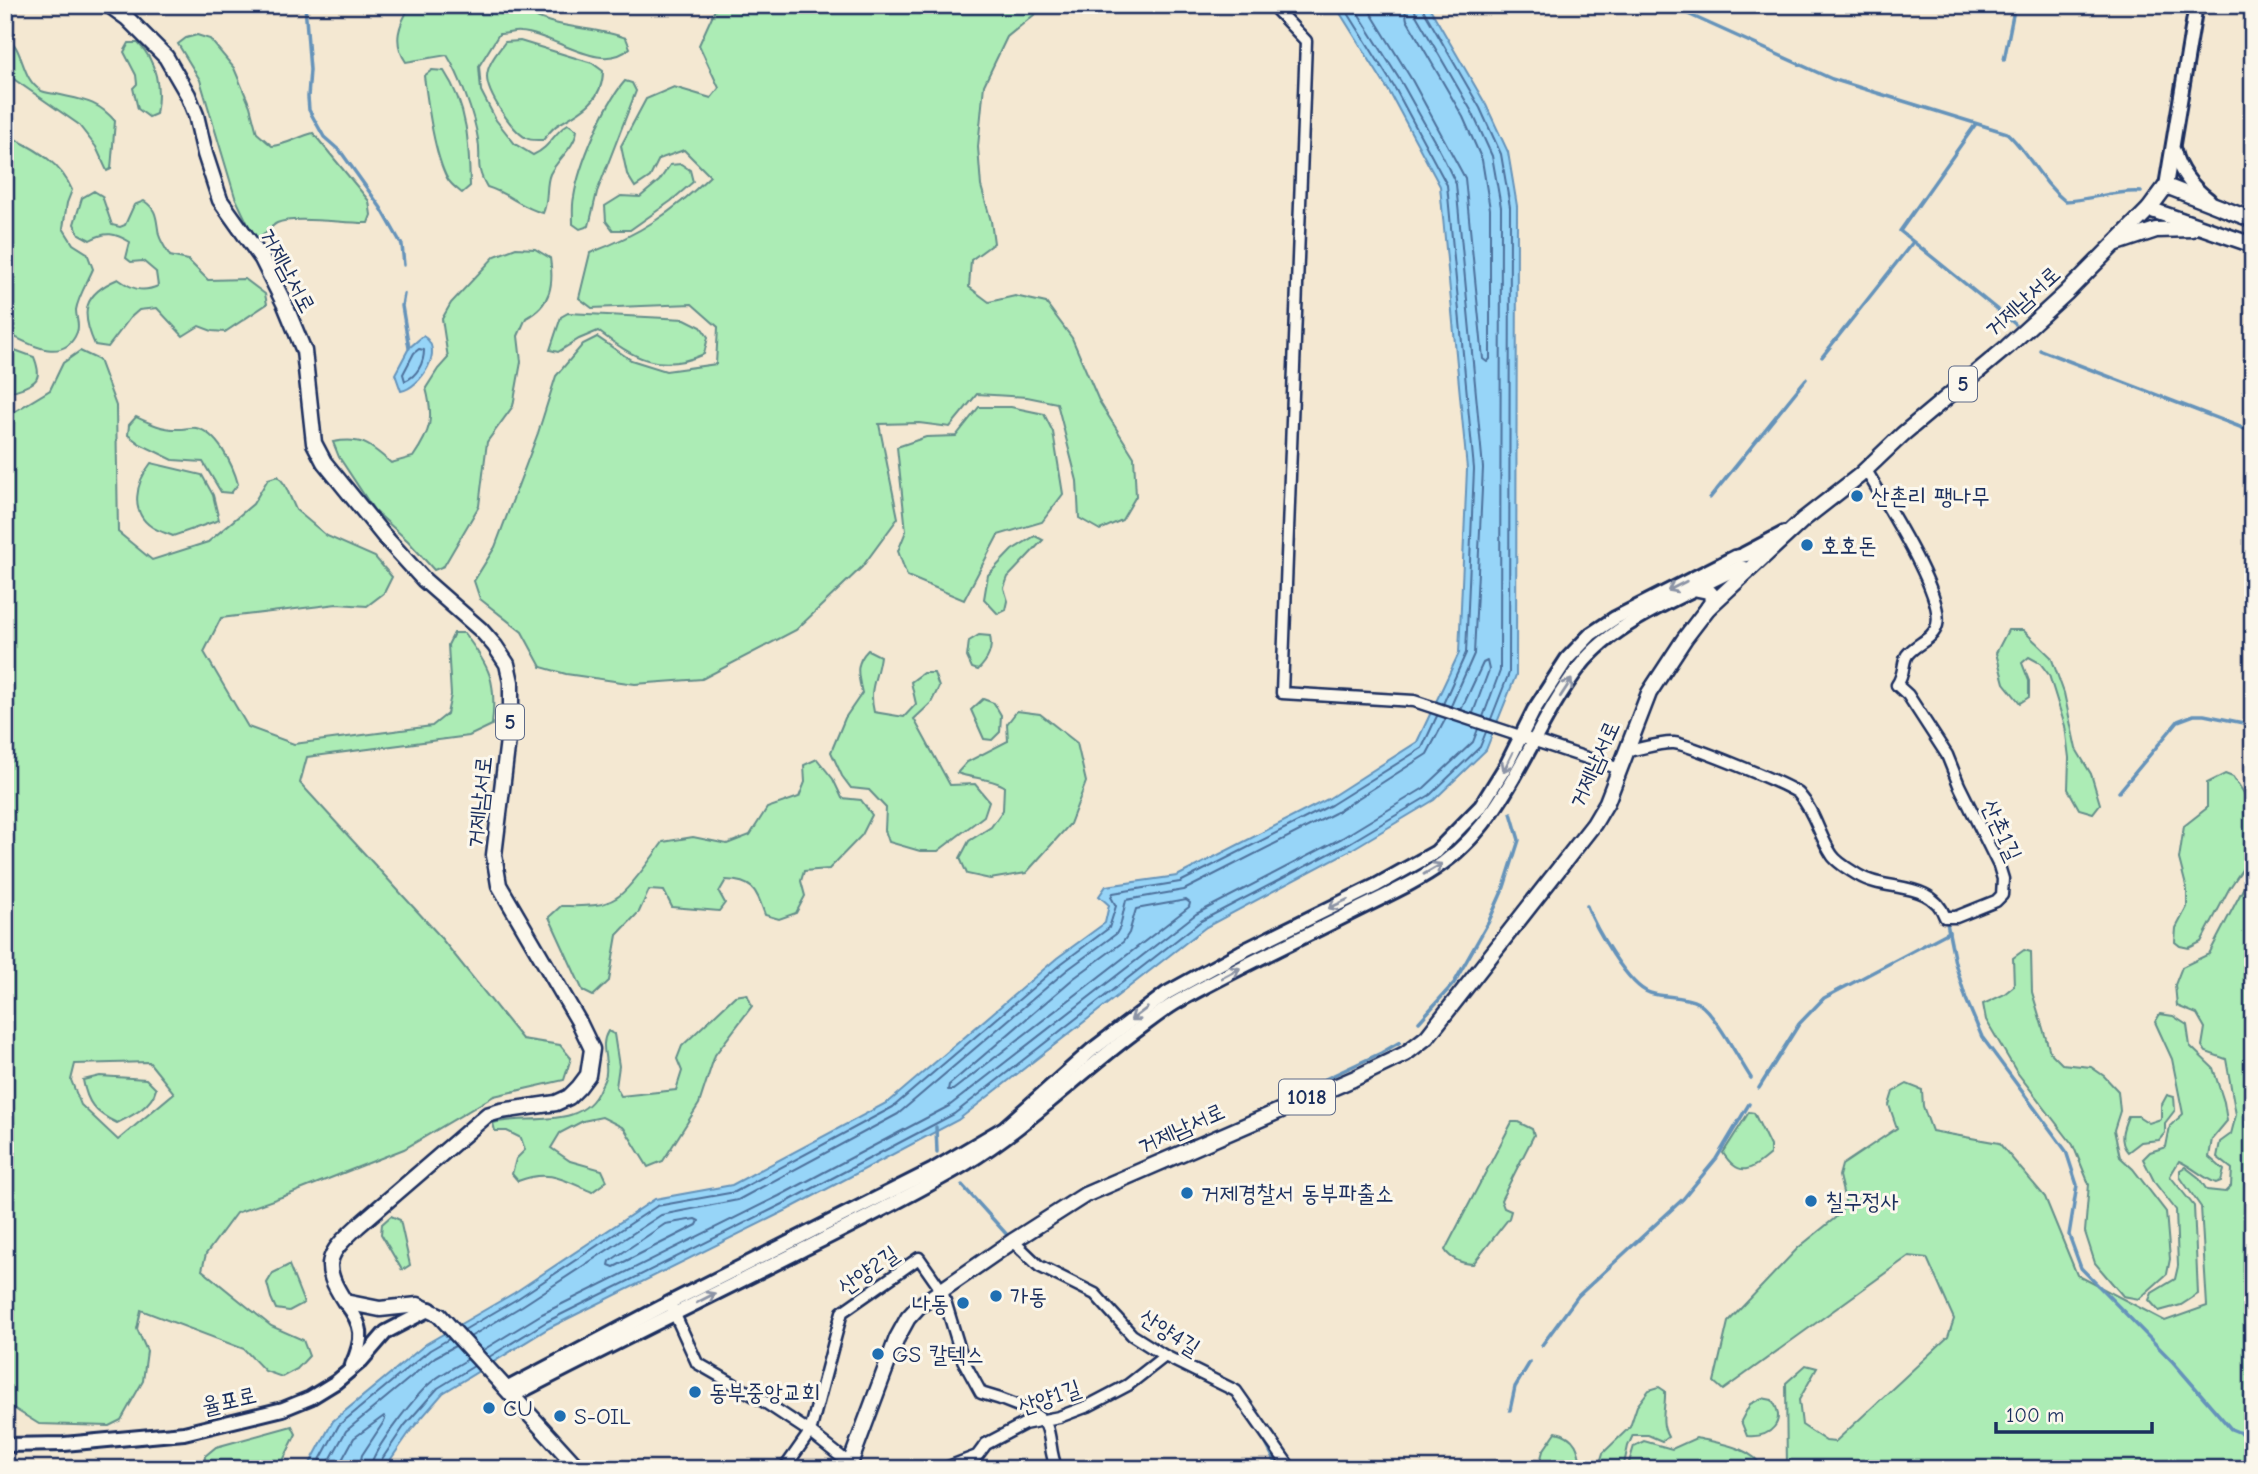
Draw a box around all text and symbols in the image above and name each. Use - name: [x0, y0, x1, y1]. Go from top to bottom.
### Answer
- street label: 거제남서로: [254, 223, 321, 317]
- street label: 거제남서로: [1979, 260, 2066, 342]
- road number: 5: [1949, 366, 1977, 402]
- place label: 산촌리 팽나무: [1871, 483, 1990, 510]
- marker: 산촌리 팽나무: [1849, 488, 1865, 504]
- place label: 호호돈: [1821, 532, 1877, 559]
- marker: 호호돈: [1799, 537, 1815, 553]
- one-way arrow: [1667, 580, 1688, 594]
- one-way arrow: [1558, 679, 1573, 698]
- road number: 5: [496, 704, 524, 740]
- street label: 거제남서로: [1563, 716, 1626, 812]
- one-way arrow: [1500, 751, 1514, 772]
- street label: 거제남서로: [461, 755, 498, 849]
- street label: 산촌1길: [1976, 795, 2027, 865]
- one-way arrow: [1422, 862, 1442, 876]
- one-way arrow: [1328, 898, 1349, 912]
- one-way arrow: [1220, 966, 1241, 980]
- one-way arrow: [1130, 1007, 1149, 1022]
- road number: 1018: [1279, 1080, 1335, 1114]
- street label: 거제남서로: [1133, 1097, 1229, 1160]
- place label: 거제경찰서 동부파출소: [1201, 1180, 1394, 1207]
- marker: 거제경찰서 동부파출소: [1179, 1185, 1195, 1201]
- place label: 칠구정사: [1825, 1188, 1899, 1215]
- marker: 칠구정사: [1803, 1193, 1819, 1209]
- street label: 산양2길: [833, 1240, 904, 1301]
- place label: 가동: [1010, 1283, 1047, 1310]
- marker: 가동: [988, 1288, 1004, 1304]
- place label: 나동: [912, 1290, 949, 1317]
- one-way arrow: [695, 1291, 716, 1305]
- marker: 나동: [955, 1295, 971, 1311]
- street label: 산양4길: [1134, 1303, 1205, 1362]
- place label: GS 칼텍스: [892, 1341, 984, 1368]
- marker: GS 칼텍스: [870, 1346, 886, 1362]
- street label: 산양1길: [1014, 1374, 1084, 1421]
- place label: 동부중앙교회: [709, 1379, 820, 1406]
- street label: 율포로: [199, 1381, 259, 1420]
- marker: 동부중앙교회: [687, 1384, 703, 1400]
- scale bar: [1996, 1390, 2151, 1434]
- place label: CU: [503, 1395, 533, 1422]
- marker: CU: [481, 1400, 497, 1416]
- place label: S-OIL: [574, 1403, 631, 1430]
- text: 100 m: [2006, 1403, 2064, 1427]
- marker: S-OIL: [552, 1408, 568, 1424]

